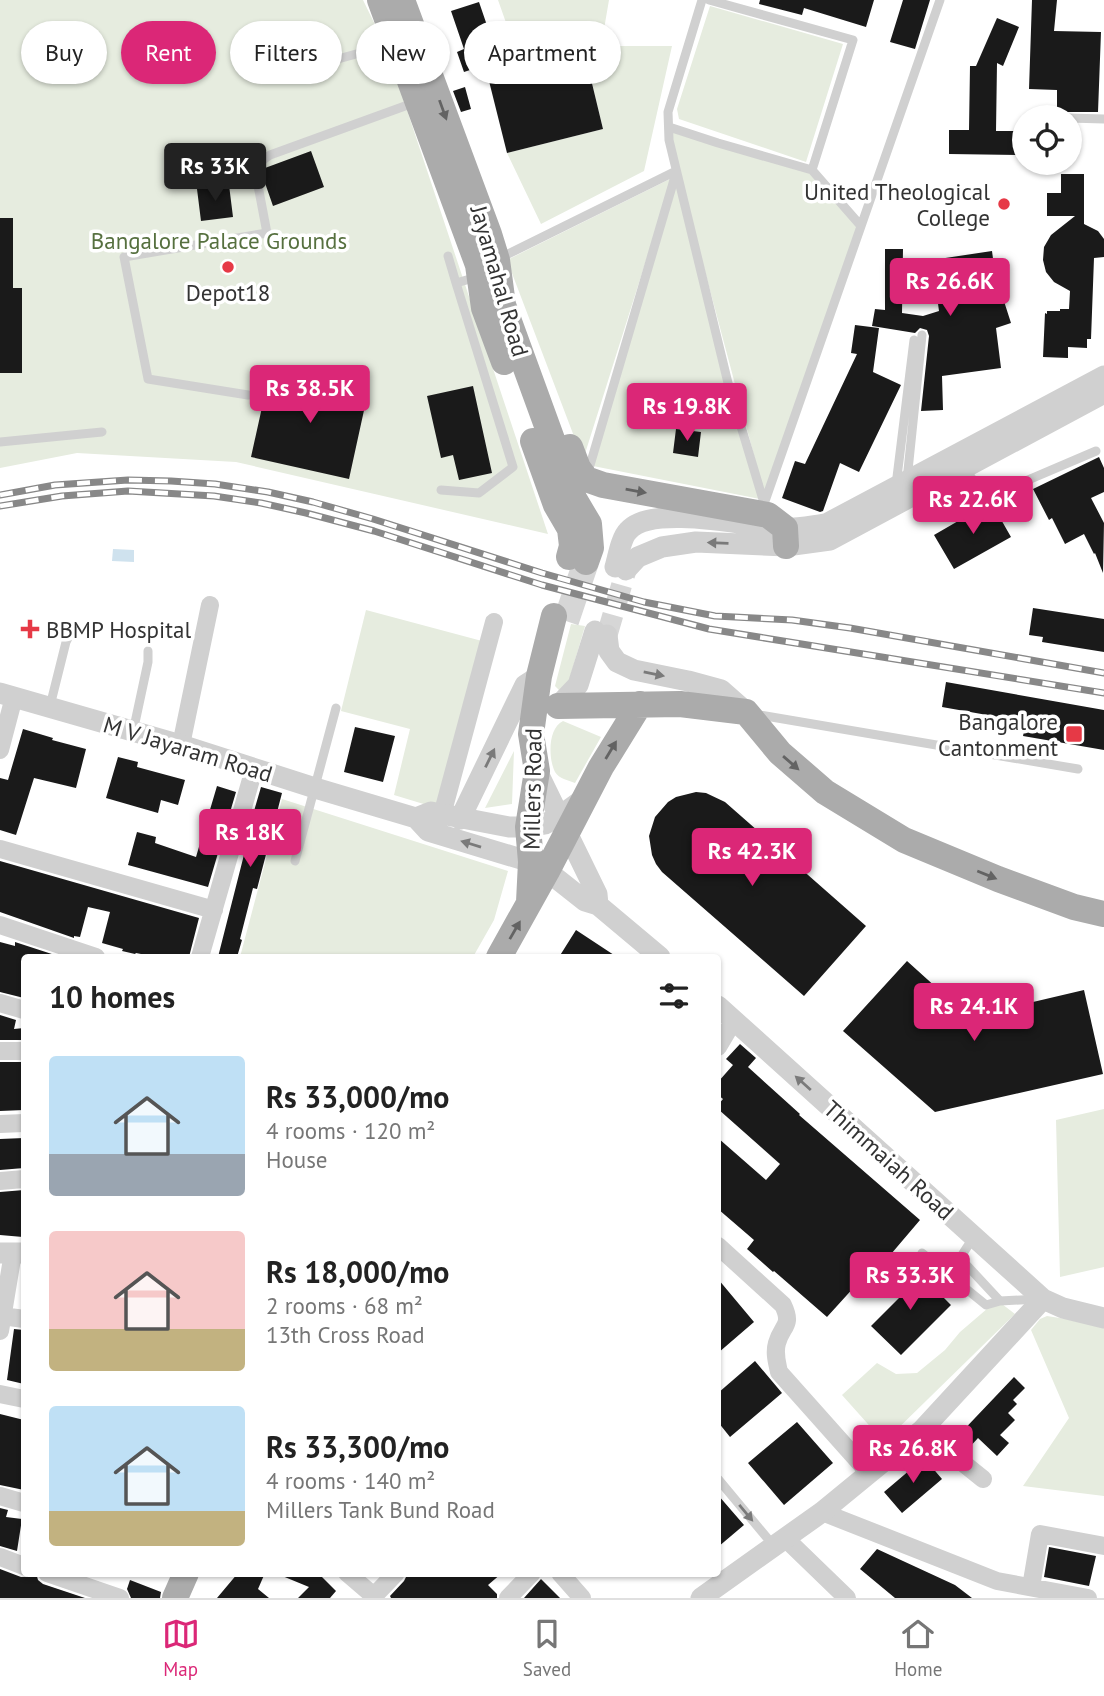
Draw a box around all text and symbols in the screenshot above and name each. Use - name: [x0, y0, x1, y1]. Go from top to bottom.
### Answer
- chip: Buy: [21, 21, 107, 84]
- chip: Rent: [121, 21, 216, 84]
- chip: Filters: [230, 21, 342, 84]
- chip: New: [356, 21, 450, 84]
- chip: Apartment: [464, 21, 621, 84]
- one-way arrow: [438, 100, 449, 121]
- map controls: [1012, 105, 1082, 175]
- button: locate: [1012, 105, 1082, 175]
- pin: Rs 33K: [158, 144, 272, 203]
- text: Rs 33K: [180, 151, 250, 180]
- place label: United Theological College: [804, 177, 990, 232]
- marker: United Theological College: [996, 196, 1012, 212]
- street label: Jayamahal Road: [464, 201, 535, 360]
- park label: Bangalore Palace Grounds: [91, 226, 347, 255]
- pin: Rs 26.6K: [878, 258, 1022, 318]
- marker: Depot18: [220, 259, 236, 275]
- text: Rs 26.6K: [906, 266, 994, 295]
- place label: Depot18: [186, 278, 270, 307]
- pin: Rs 38.5K: [238, 366, 382, 425]
- text: Rs 38.5K: [266, 373, 354, 402]
- pin: Rs 19.8K: [615, 384, 759, 443]
- text: Rs 19.8K: [643, 391, 731, 420]
- pin: Rs 22.6K: [901, 476, 1045, 536]
- text: Rs 22.6K: [929, 484, 1017, 513]
- one-way arrow: [625, 486, 647, 497]
- one-way arrow: [707, 538, 729, 549]
- place label: BBMP Hospital: [46, 615, 191, 644]
- marker: BBMP Hospital: [20, 619, 40, 639]
- one-way arrow: [643, 668, 665, 679]
- place label: Bangalore Cantonment: [938, 707, 1058, 762]
- street label: M V Jayaram Road: [100, 710, 276, 788]
- marker: Bangalore Cantonment: [1064, 724, 1084, 744]
- street label: Millers Road: [516, 728, 548, 850]
- one-way arrow: [605, 741, 617, 760]
- one-way arrow: [484, 748, 495, 768]
- one-way arrow: [782, 755, 800, 771]
- pin: Rs 18K: [193, 810, 307, 869]
- text: Rs 18K: [215, 817, 285, 846]
- pin: Rs 42.3K: [680, 828, 824, 888]
- text: Rs 42.3K: [708, 836, 796, 865]
- one-way arrow: [460, 838, 481, 848]
- one-way arrow: [977, 870, 998, 881]
- one-way arrow: [509, 920, 521, 940]
- text: 10 homes: [49, 977, 175, 1016]
- icon: filters: [655, 977, 693, 1015]
- pin: Rs 24.1K: [902, 984, 1046, 1043]
- text: Rs 24.1K: [930, 991, 1018, 1020]
- one-way arrow: [795, 1076, 812, 1091]
- text: Rs 33,000/mo: [266, 1077, 449, 1116]
- icon: home: [105, 1084, 189, 1168]
- street label: Thimmaiah Road: [818, 1094, 960, 1226]
- text: 4 rooms · 120 m²: [266, 1116, 435, 1145]
- text: House: [266, 1145, 328, 1174]
- text: Rs 18,000/mo: [266, 1252, 449, 1291]
- pin: Rs 33.3K: [838, 1252, 982, 1312]
- icon: home: [105, 1259, 189, 1343]
- text: Rs 33.3K: [866, 1260, 954, 1289]
- text: 2 rooms · 68 m²: [266, 1291, 423, 1320]
- text: 13th Cross Road: [266, 1320, 425, 1349]
- pin: Rs 26.8K: [841, 1426, 985, 1485]
- text: Rs 33,300/mo: [266, 1427, 449, 1466]
- text: Rs 26.8K: [869, 1433, 957, 1462]
- icon: home: [105, 1434, 189, 1518]
- text: 4 rooms · 140 m²: [266, 1466, 435, 1495]
- text: Millers Tank Bund Road: [266, 1495, 495, 1524]
- one-way arrow: [738, 1505, 753, 1522]
- tab: Map: [162, 1615, 200, 1681]
- tab: Saved: [523, 1615, 571, 1681]
- tab: Home: [894, 1615, 942, 1681]

